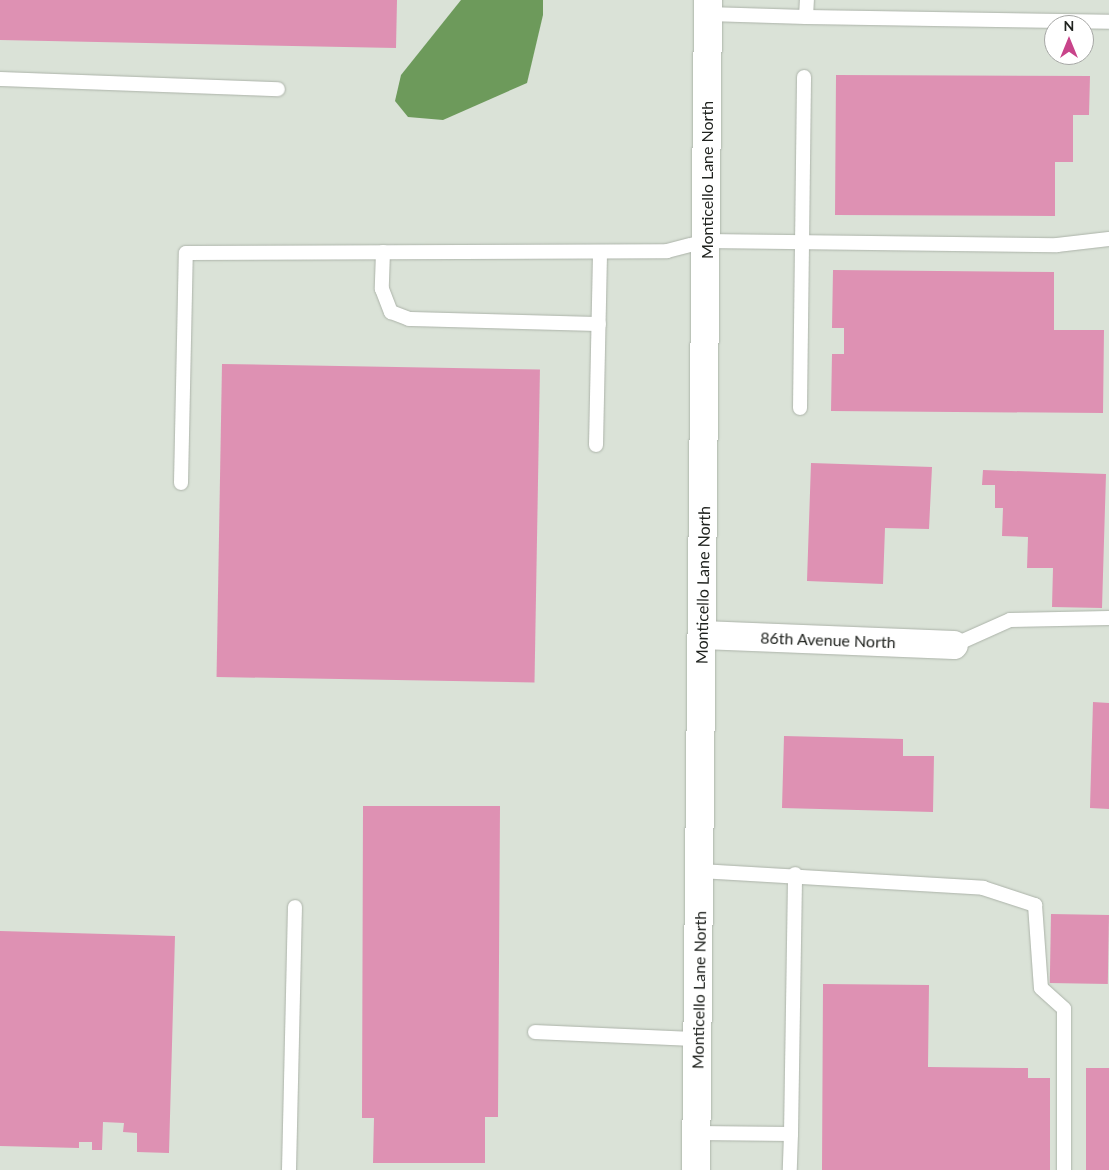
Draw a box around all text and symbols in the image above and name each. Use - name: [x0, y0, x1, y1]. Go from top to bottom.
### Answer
- north arrow: [1044, 15, 1094, 65]
- text: N: [1064, 17, 1074, 34]
- street label: Monticello Lane North: [697, 101, 717, 259]
- street label: Monticello Lane North: [692, 506, 714, 664]
- street label: 86th Avenue North: [760, 628, 896, 652]
- street label: Monticello Lane North: [688, 911, 710, 1069]

